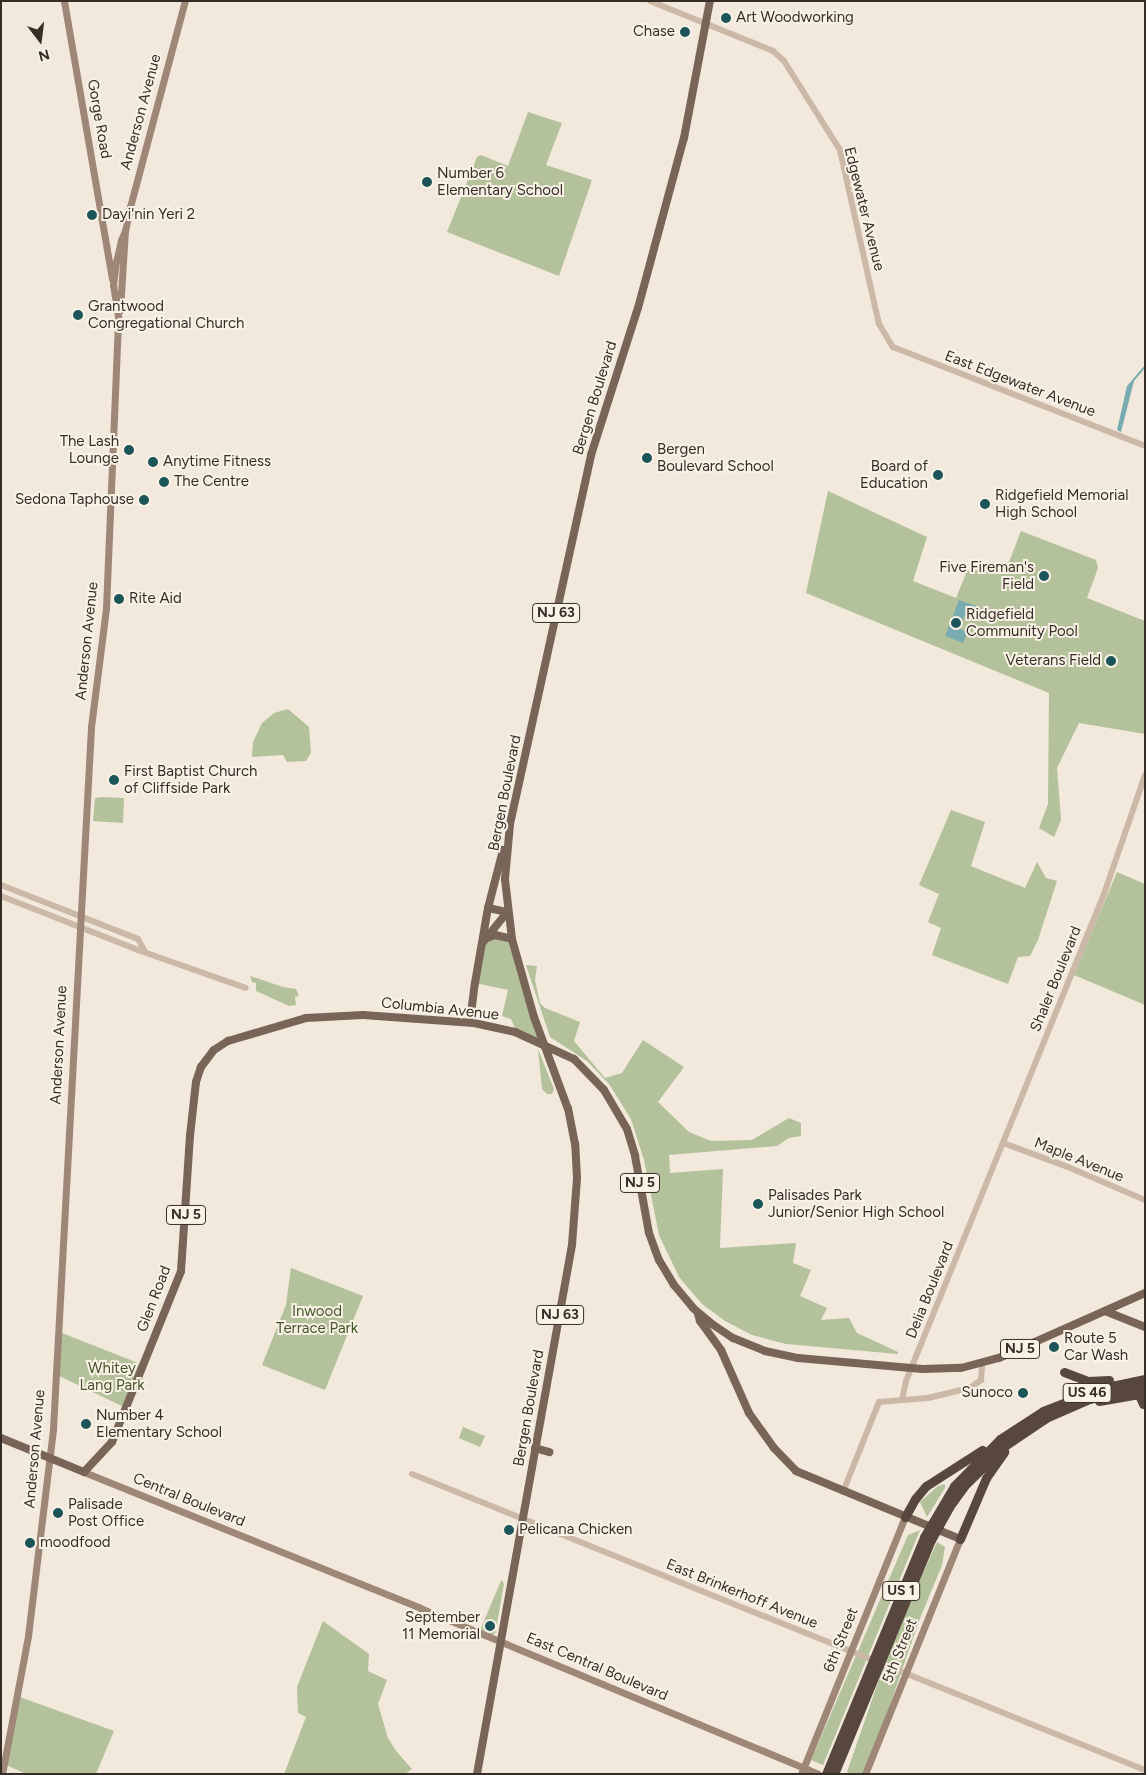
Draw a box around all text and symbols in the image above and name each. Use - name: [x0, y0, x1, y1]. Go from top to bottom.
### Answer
- place label: Art Woodworking: [736, 9, 854, 27]
- marker: Art Woodworking: [720, 12, 732, 24]
- north arrow: [15, 15, 65, 65]
- place label: Chase: [633, 23, 675, 41]
- marker: Chase: [679, 26, 691, 38]
- text: N: [37, 45, 51, 65]
- street label: Anderson Avenue: [117, 52, 165, 172]
- street label: Gorge Road: [83, 78, 115, 160]
- street label: Edgewater Avenue: [840, 145, 888, 273]
- place label: Number 6 Elementary School: [437, 164, 563, 199]
- marker: Number 6 Elementary School: [421, 176, 433, 188]
- place label: Dayi'nin Yeri 2: [102, 206, 195, 224]
- marker: Dayi'nin Yeri 2: [86, 209, 98, 221]
- place label: Grantwood Congregational Church: [88, 297, 244, 332]
- marker: Grantwood Congregational Church: [72, 309, 84, 321]
- street label: Bergen Boulevard: [569, 339, 621, 457]
- street label: East Edgewater Avenue: [942, 347, 1098, 421]
- place label: The Lash Lounge: [60, 432, 119, 467]
- place label: Bergen Boulevard School: [657, 440, 774, 475]
- marker: The Lash Lounge: [123, 444, 135, 456]
- marker: Bergen Boulevard School: [641, 452, 653, 464]
- place label: Anytime Fitness: [163, 453, 271, 471]
- marker: Anytime Fitness: [147, 456, 159, 468]
- place label: Board of Education: [860, 457, 928, 492]
- marker: Board of Education: [932, 469, 944, 481]
- place label: The Centre: [174, 473, 249, 491]
- marker: The Centre: [158, 476, 170, 488]
- place label: Ridgefield Memorial High School: [995, 486, 1128, 521]
- place label: Sedona Taphouse: [15, 491, 134, 509]
- marker: Sedona Taphouse: [138, 494, 150, 506]
- marker: Ridgefield Memorial High School: [979, 498, 991, 510]
- place label: Five Fireman's Field: [939, 558, 1034, 593]
- marker: Five Fireman's Field: [1038, 570, 1050, 582]
- street label: Anderson Avenue: [72, 581, 102, 701]
- place label: Rite Aid: [129, 590, 182, 608]
- marker: Rite Aid: [113, 593, 125, 605]
- road number: NJ 63: [531, 602, 581, 624]
- place label: Ridgefield Community Pool: [966, 605, 1078, 640]
- marker: Ridgefield Community Pool: [950, 617, 962, 629]
- place label: Veterans Field: [1006, 652, 1101, 670]
- marker: Veterans Field: [1105, 655, 1117, 667]
- street label: Bergen Boulevard: [485, 733, 525, 853]
- place label: First Baptist Church of Cliffside Park: [124, 762, 257, 797]
- marker: First Baptist Church of Cliffside Park: [108, 774, 120, 786]
- street label: Shaler Boulevard: [1027, 924, 1085, 1034]
- street label: Anderson Avenue: [47, 985, 71, 1105]
- street label: Columbia Avenue: [380, 994, 500, 1024]
- street label: Maple Avenue: [1032, 1134, 1126, 1186]
- road number: NJ 5: [619, 1172, 661, 1194]
- place label: Palisades Park Junior/Senior High School: [768, 1186, 944, 1221]
- marker: Palisades Park Junior/Senior High School: [752, 1198, 764, 1210]
- road number: NJ 5: [165, 1204, 207, 1226]
- street label: Delia Boulevard: [902, 1239, 958, 1341]
- street label: Glen Road: [133, 1263, 175, 1335]
- park label: Inwood Terrace Park: [276, 1302, 358, 1337]
- road number: NJ 63: [535, 1304, 585, 1326]
- place label: Route 5 Car Wash: [1064, 1329, 1128, 1364]
- road number: NJ 5: [999, 1338, 1041, 1360]
- marker: Route 5 Car Wash: [1048, 1341, 1060, 1353]
- street label: Bergen Boulevard: [510, 1348, 548, 1468]
- park label: Whitey Lang Park: [80, 1359, 144, 1394]
- road number: US 46: [1062, 1382, 1112, 1405]
- place label: Sunoco: [962, 1384, 1013, 1402]
- marker: Sunoco: [1017, 1387, 1029, 1399]
- street label: Anderson Avenue: [21, 1389, 49, 1509]
- place label: Number 4 Elementary School: [96, 1406, 222, 1441]
- marker: Number 4 Elementary School: [80, 1418, 92, 1430]
- street label: Central Boulevard: [130, 1469, 248, 1531]
- place label: Palisade Post Office: [68, 1495, 144, 1530]
- marker: Palisade Post Office: [52, 1507, 64, 1519]
- place label: Pelicana Chicken: [519, 1521, 632, 1539]
- marker: Pelicana Chicken: [503, 1524, 515, 1536]
- place label: moodfood: [40, 1534, 111, 1552]
- marker: moodfood: [24, 1537, 36, 1549]
- street label: East Brinkerhoff Avenue: [664, 1555, 820, 1633]
- road number: US 1: [881, 1580, 921, 1602]
- street label: 6th Street: [820, 1605, 862, 1675]
- place label: September 11 Memorial: [402, 1608, 480, 1643]
- street label: 5th Street: [879, 1616, 921, 1686]
- marker: September 11 Memorial: [484, 1620, 496, 1632]
- street label: East Central Boulevard: [523, 1629, 671, 1705]

